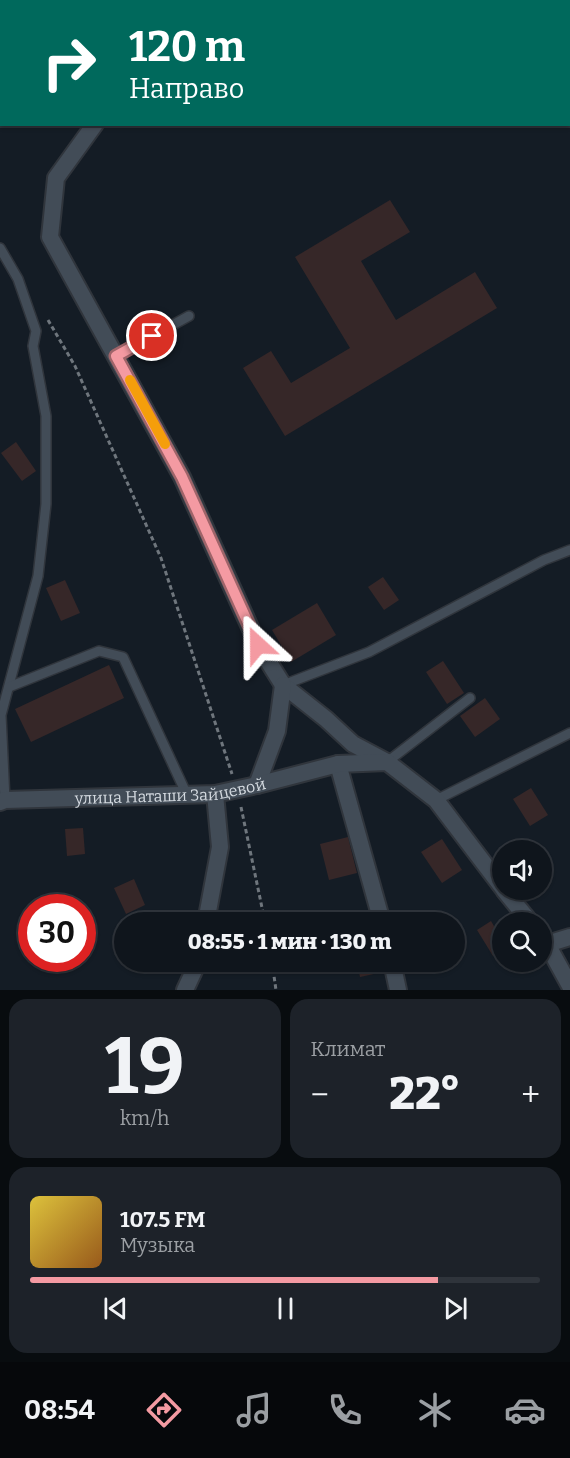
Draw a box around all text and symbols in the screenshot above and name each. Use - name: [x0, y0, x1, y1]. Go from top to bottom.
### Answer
- text: 120 m: [129, 22, 245, 72]
- icon: right: [30, 24, 108, 102]
- text: Направо: [129, 73, 244, 105]
- pin: [126, 310, 177, 361]
- icon: arrive: [135, 319, 168, 352]
- position arrow: [226, 613, 290, 677]
- street label: улица Наташи Зайцевой: [73, 774, 268, 808]
- map controls: [492, 840, 552, 972]
- button: sound: [492, 840, 552, 900]
- speed limit sign: 30: [18, 894, 96, 972]
- button: search: [492, 912, 552, 972]
- text: 08:55 · 1 мин · 130 m: [188, 928, 391, 955]
- text: 19: [105, 1020, 185, 1114]
- text: Климат: [311, 1037, 385, 1061]
- text: 22°: [389, 1067, 461, 1121]
- text: −: [311, 1075, 329, 1115]
- text: +: [521, 1075, 540, 1115]
- text: km/h: [120, 1106, 170, 1130]
- text: 107.5 FM: [120, 1206, 205, 1233]
- text: Музыка: [120, 1233, 195, 1257]
- icon: previous: [99, 1292, 132, 1325]
- icon: pause: [269, 1292, 302, 1325]
- icon: next: [439, 1292, 472, 1325]
- icon: directions: [143, 1389, 185, 1431]
- icon: music: [233, 1389, 275, 1431]
- icon: phone: [324, 1389, 366, 1431]
- icon: climate: [414, 1389, 456, 1431]
- icon: car: [504, 1389, 546, 1431]
- text: 08:54: [24, 1394, 95, 1426]

